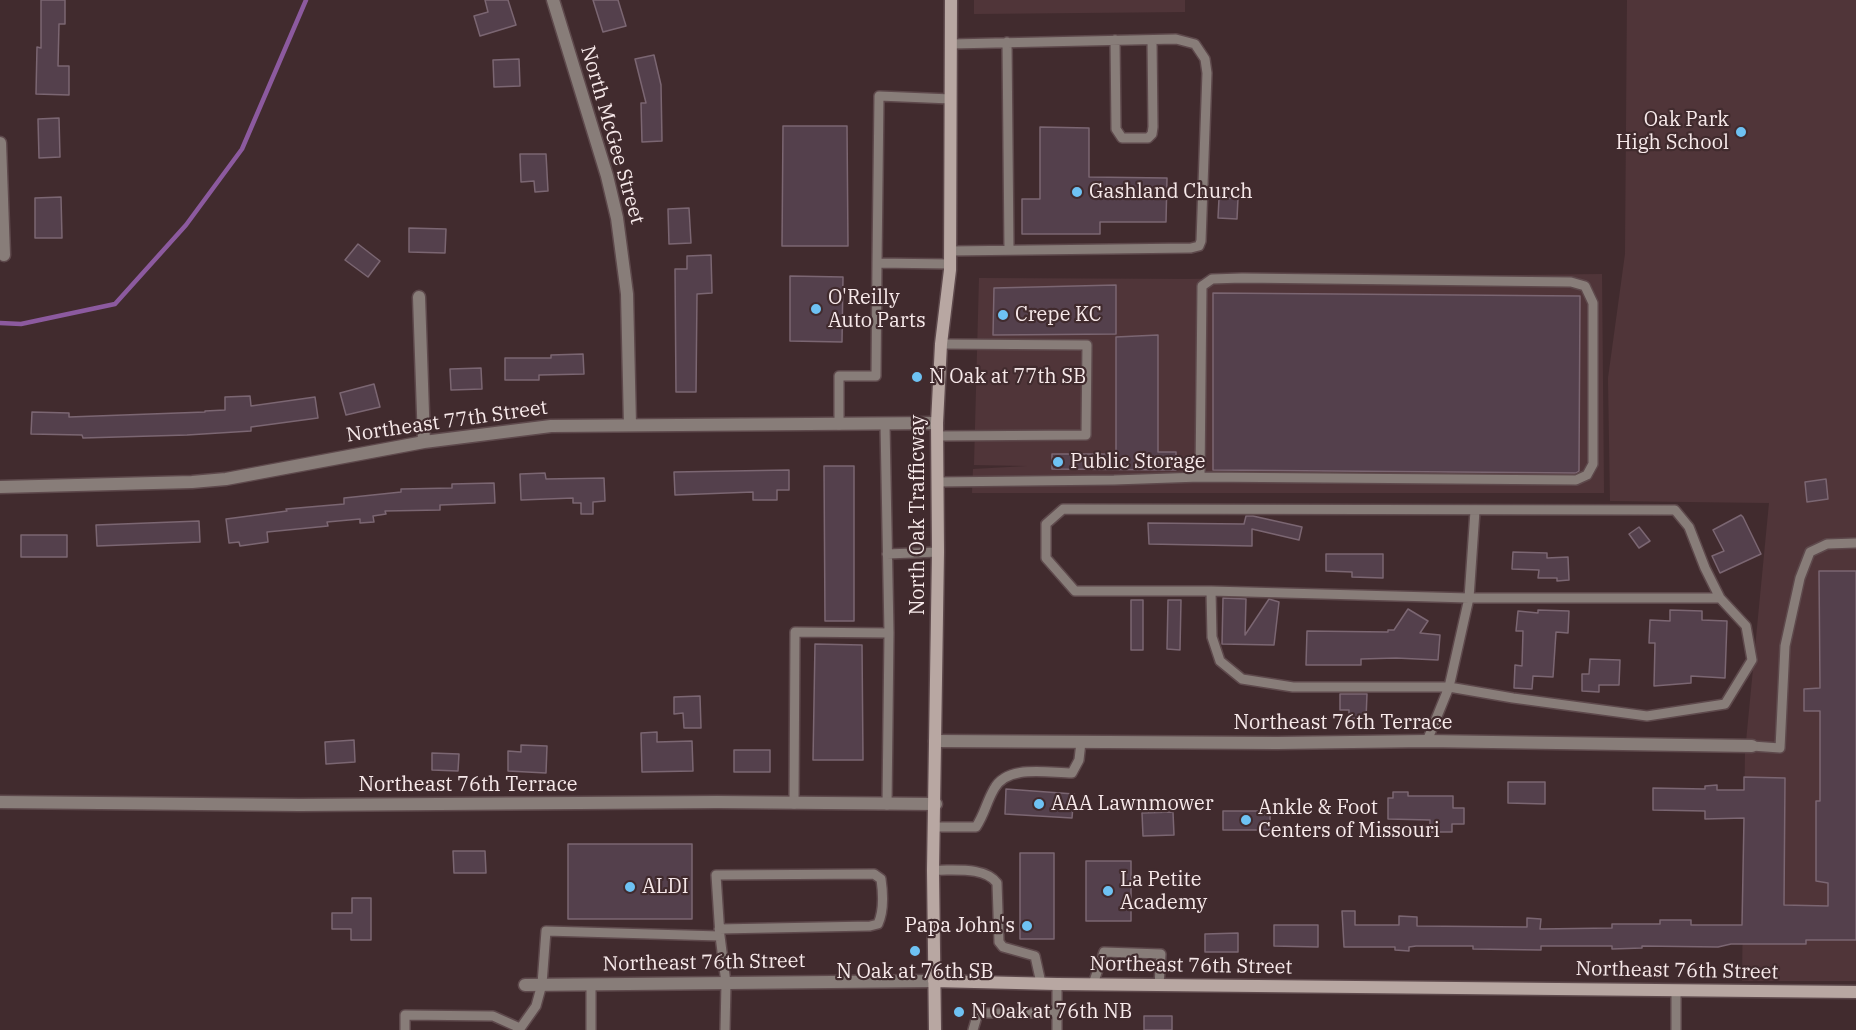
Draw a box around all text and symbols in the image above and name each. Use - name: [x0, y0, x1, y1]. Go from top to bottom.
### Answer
- street label: North McGee Street: [575, 43, 649, 227]
- place label: Oak Park High School: [1616, 108, 1729, 155]
- marker: Oak Park High School: [1734, 125, 1748, 139]
- place label: Gashland Church: [1089, 180, 1253, 204]
- marker: Gashland Church: [1070, 185, 1084, 199]
- place label: O'Reilly Auto Parts: [828, 286, 926, 333]
- marker: O'Reilly Auto Parts: [809, 302, 823, 316]
- place label: Crepe KC: [1015, 303, 1102, 327]
- marker: Crepe KC: [996, 308, 1010, 322]
- place label: N Oak at 77th SB: [929, 365, 1087, 389]
- marker: N Oak at 77th SB: [910, 370, 924, 384]
- street label: Northeast 77th Street: [345, 396, 549, 448]
- street label: North Oak Trafficway: [906, 415, 930, 615]
- place label: Public Storage: [1070, 450, 1205, 474]
- marker: Public Storage: [1051, 455, 1065, 469]
- street label: Northeast 76th Terrace: [1233, 711, 1453, 735]
- street label: Northeast 76th Terrace: [358, 773, 578, 797]
- place label: AAA Lawnmower: [1051, 792, 1214, 816]
- place label: Ankle & Foot Centers of Missouri: [1258, 796, 1440, 843]
- marker: AAA Lawnmower: [1032, 797, 1046, 811]
- marker: Ankle & Foot Centers of Missouri: [1239, 813, 1253, 827]
- place label: La Petite Academy: [1120, 868, 1207, 915]
- place label: ALDI: [642, 875, 689, 899]
- marker: ALDI: [623, 880, 637, 894]
- marker: La Petite Academy: [1101, 884, 1115, 898]
- place label: Papa John's: [905, 914, 1015, 938]
- marker: Papa John's: [1020, 919, 1034, 933]
- marker: N Oak at 76th SB: [908, 944, 922, 958]
- street label: Northeast 76th Street: [602, 949, 806, 977]
- street label: Northeast 76th Street: [1089, 952, 1293, 980]
- street label: Northeast 76th Street: [1575, 957, 1779, 985]
- place label: N Oak at 76th SB: [836, 960, 994, 984]
- place label: N Oak at 76th NB: [971, 1000, 1132, 1024]
- marker: N Oak at 76th NB: [952, 1005, 966, 1019]

